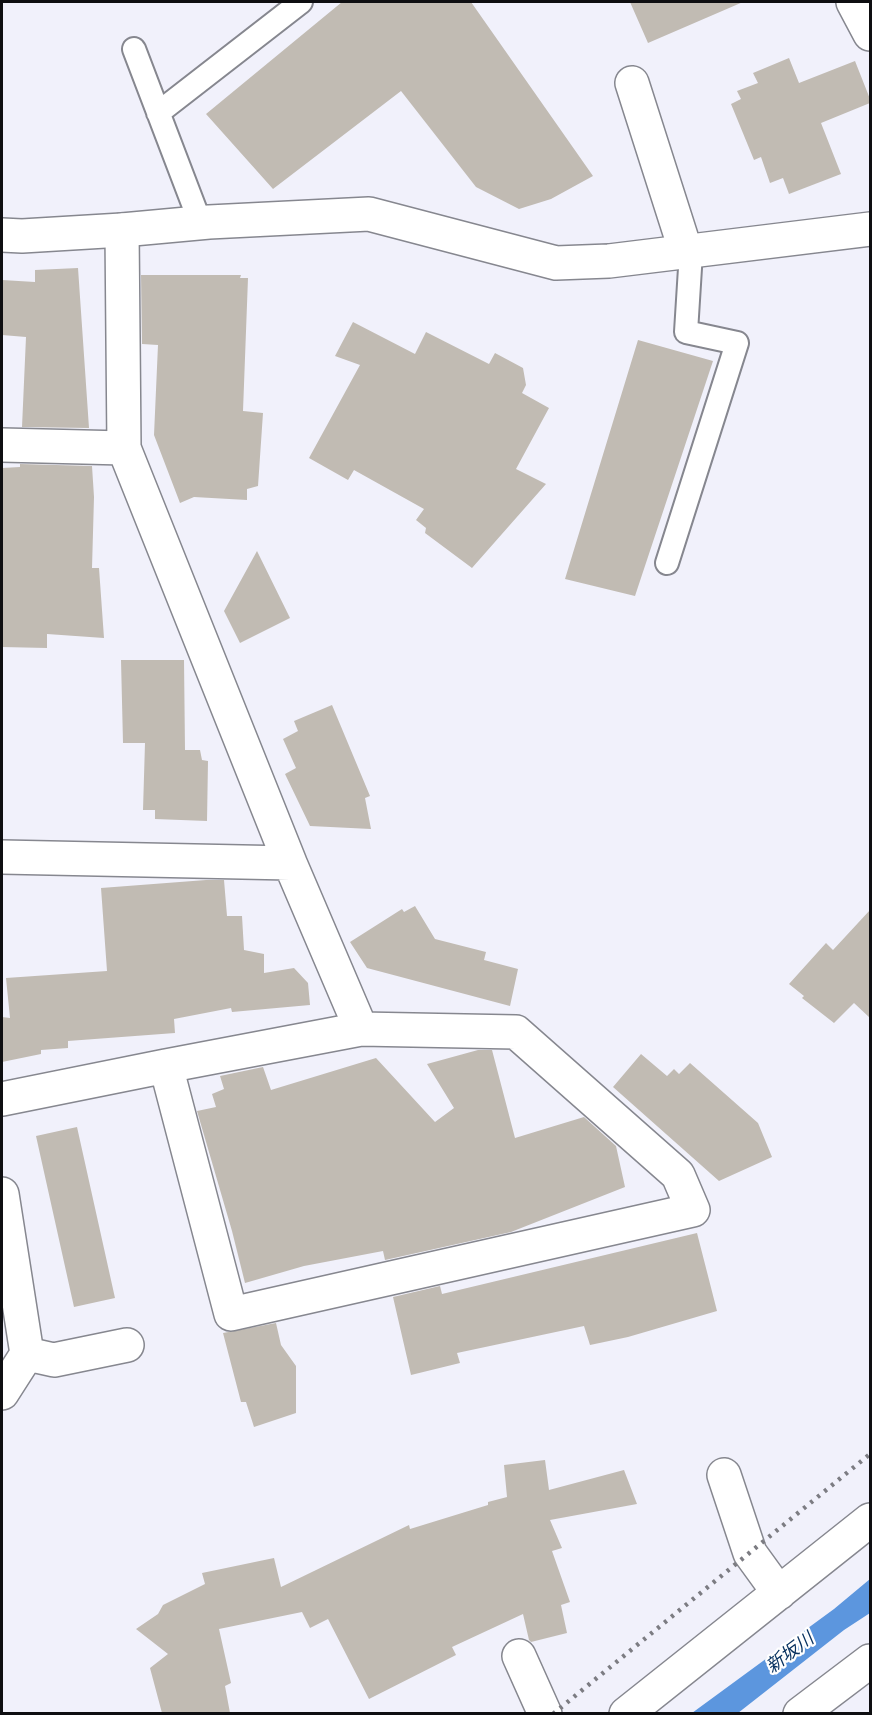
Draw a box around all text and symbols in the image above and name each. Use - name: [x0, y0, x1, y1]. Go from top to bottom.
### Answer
- water label: 新坂川: [762, 1628, 818, 1678]

